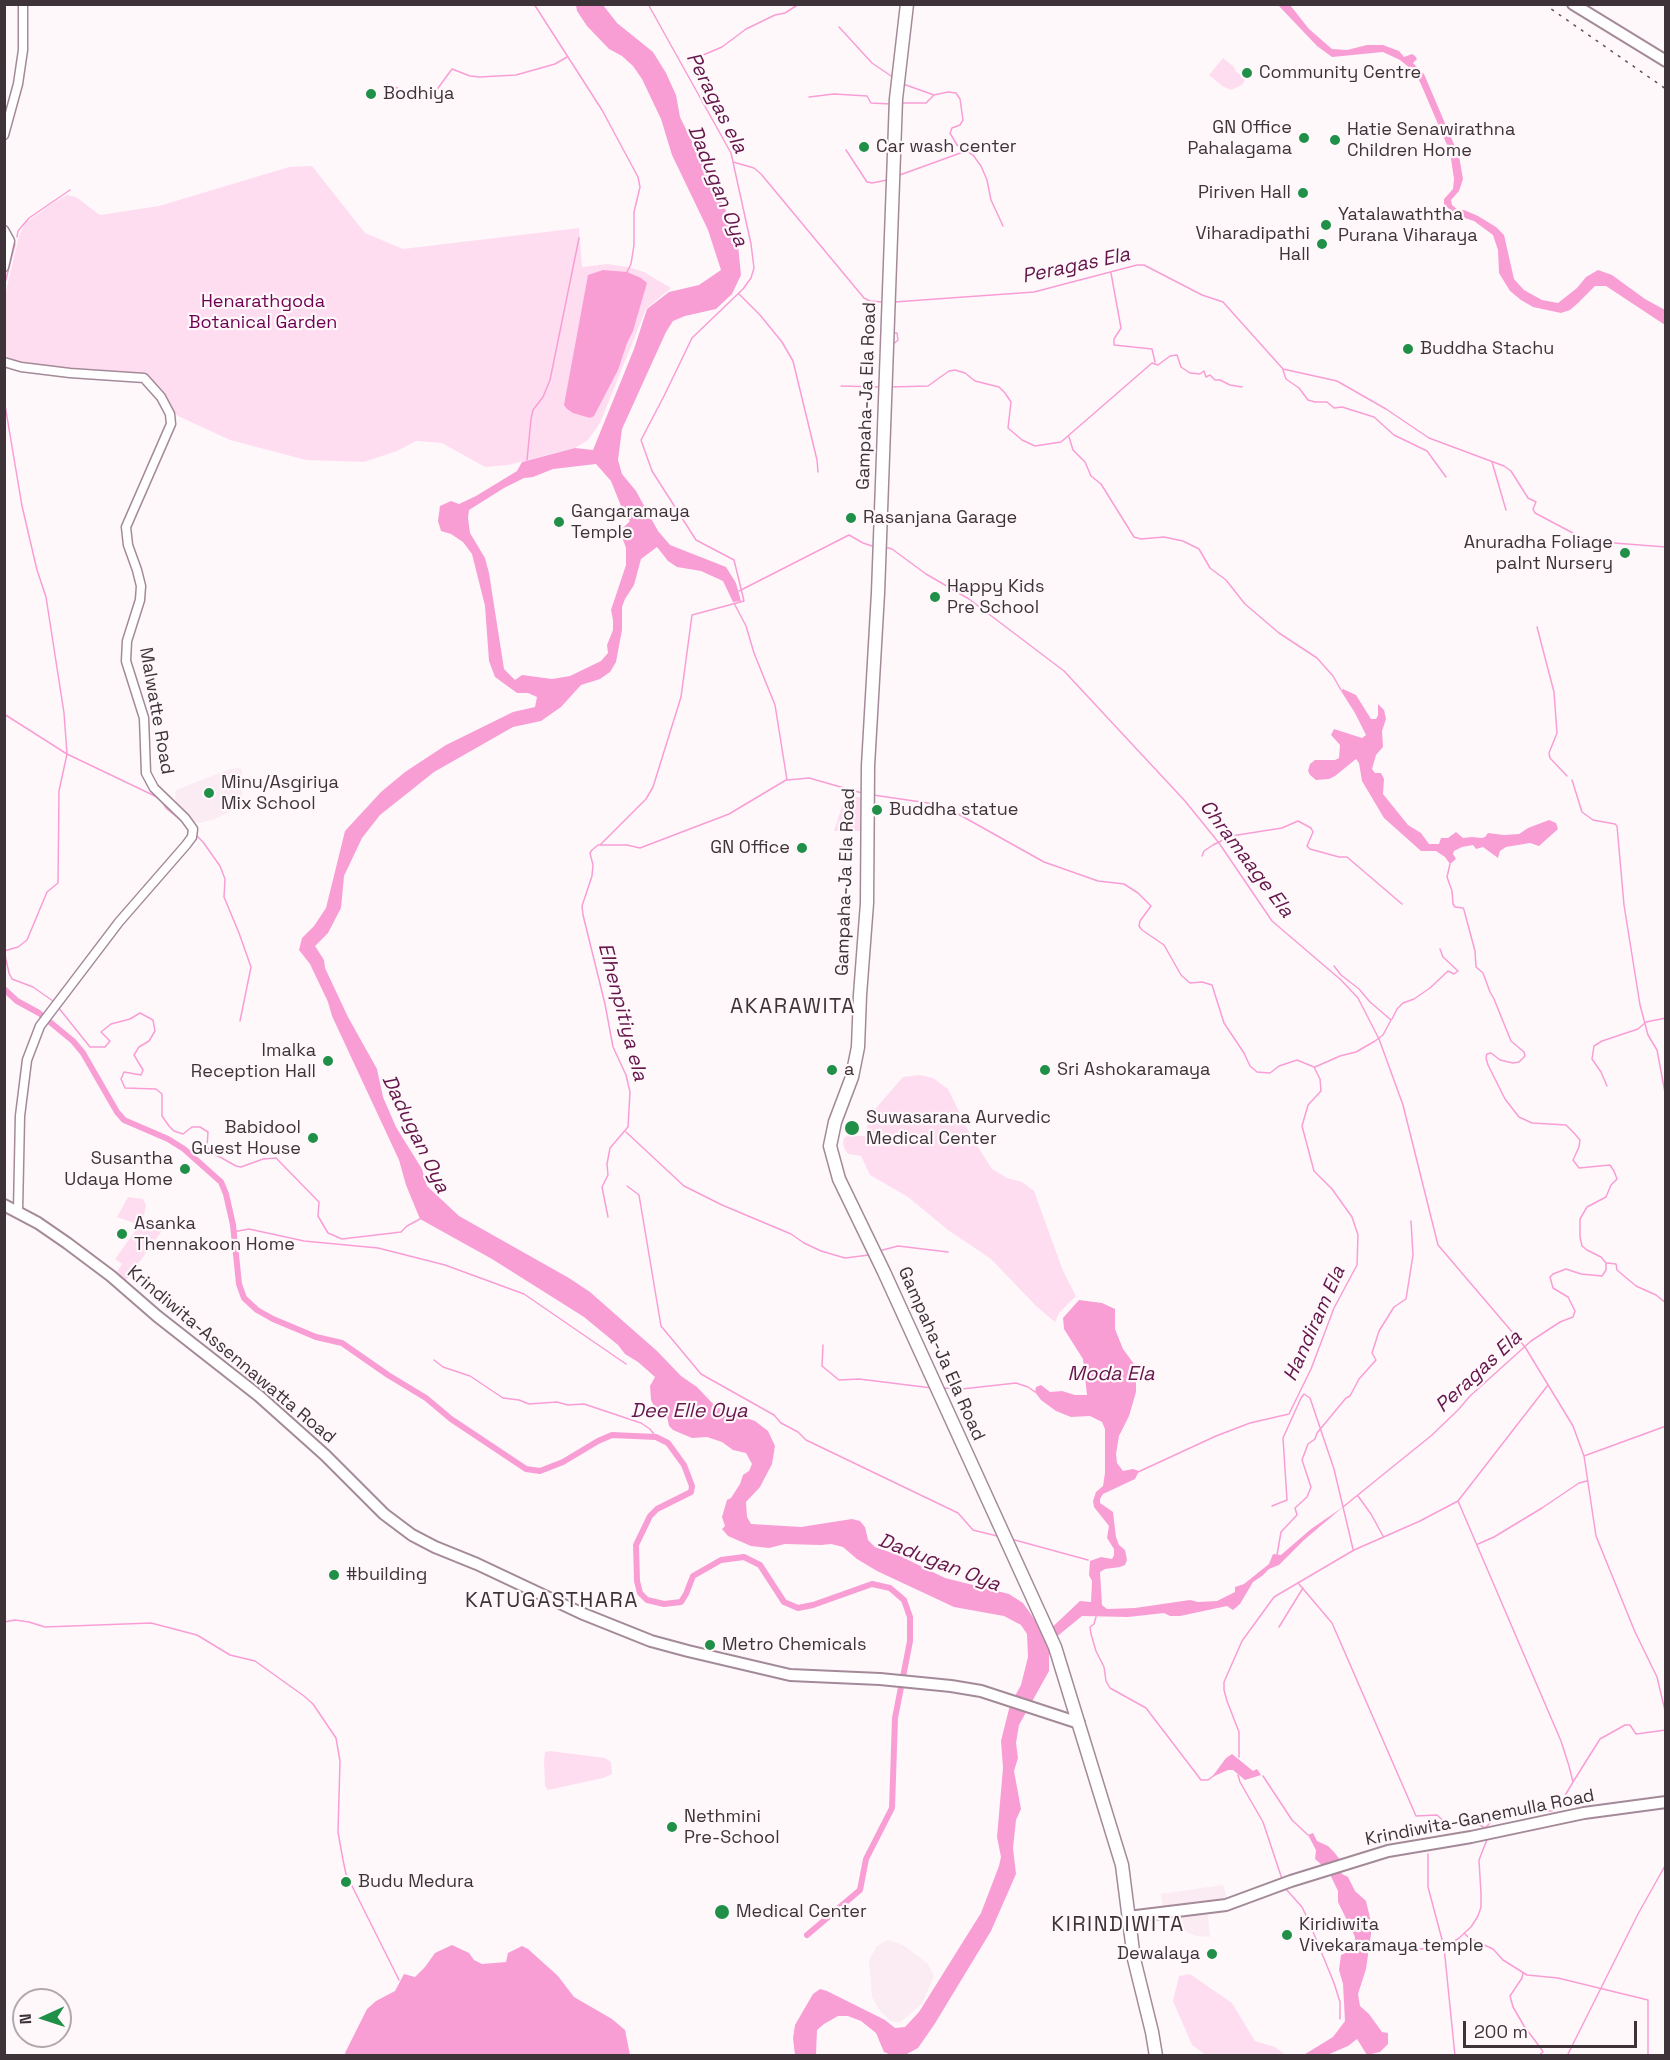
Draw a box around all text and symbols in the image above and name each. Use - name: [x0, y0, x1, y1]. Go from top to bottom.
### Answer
- water label: Peragas ela: [680, 48, 752, 158]
- place label: Community Centre: [1259, 62, 1421, 84]
- marker: Community Centre: [1240, 66, 1254, 80]
- place label: Bodhiya: [383, 83, 454, 105]
- marker: Bodhiya: [364, 87, 378, 101]
- place label: GN Office Pahalagama: [1187, 117, 1292, 160]
- place label: Hatie Senawirathna Children Home: [1347, 119, 1515, 162]
- water label: Dadugan Oya: [682, 122, 752, 250]
- marker: GN Office Pahalagama: [1297, 131, 1311, 145]
- marker: Hatie Senawirathna Children Home: [1328, 133, 1342, 147]
- place label: Car wash center: [876, 136, 1017, 158]
- marker: Car wash center: [857, 140, 871, 154]
- place label: Piriven Hall: [1198, 182, 1291, 204]
- marker: Piriven Hall: [1296, 186, 1310, 200]
- place label: Yatalawaththa Purana Viharaya: [1338, 204, 1478, 246]
- marker: Yatalawaththa Purana Viharaya: [1319, 218, 1333, 232]
- place label: Viharadipathi Hall: [1195, 223, 1310, 266]
- marker: Viharadipathi Hall: [1315, 237, 1329, 251]
- water label: Peragas Ela: [1020, 243, 1132, 289]
- park label: Henarathgoda Botanical Garden: [189, 291, 337, 334]
- street label: Gampaha-Ja Ela Road: [853, 302, 881, 490]
- place label: Buddha Stachu: [1420, 338, 1554, 360]
- marker: Buddha Stachu: [1401, 342, 1415, 356]
- place label: Gangaramaya Temple: [571, 501, 690, 544]
- place label: Rasanjana Garage: [863, 507, 1017, 529]
- marker: Rasanjana Garage: [844, 511, 858, 525]
- marker: Gangaramaya Temple: [552, 515, 566, 529]
- place label: Anuradha Foliage palnt Nursery: [1464, 532, 1613, 574]
- marker: Anuradha Foliage palnt Nursery: [1618, 546, 1632, 560]
- place label: Happy Kids Pre School: [947, 576, 1044, 618]
- marker: Happy Kids Pre School: [928, 590, 942, 604]
- street label: Malwatte Road: [134, 646, 178, 776]
- place label: Minu/Asgiriya Mix School: [221, 772, 339, 814]
- marker: Minu/Asgiriya Mix School: [202, 786, 216, 800]
- street label: Gampaha-Ja Ela Road: [832, 788, 860, 976]
- water label: Chramaage Ela: [1194, 795, 1298, 923]
- place label: Buddha statue: [889, 799, 1018, 821]
- marker: Buddha statue: [870, 803, 884, 817]
- place label: GN Office: [710, 837, 790, 859]
- marker: GN Office: [795, 841, 809, 855]
- water label: Elhenpitiya ela: [592, 941, 652, 1083]
- district label: AKARAWITA: [730, 994, 856, 1020]
- place label: Imalka Reception Hall: [191, 1040, 316, 1082]
- marker: Imalka Reception Hall: [321, 1054, 335, 1068]
- place label: a: [844, 1059, 854, 1081]
- place label: Sri Ashokaramaya: [1057, 1059, 1210, 1081]
- marker: a: [825, 1063, 839, 1077]
- marker: Sri Ashokaramaya: [1038, 1063, 1052, 1077]
- water label: Dadugan Oya: [376, 1071, 454, 1197]
- place label: Suwasarana Aurvedic Medical Center: [866, 1107, 1051, 1150]
- place label: Babidool Guest House: [191, 1117, 301, 1160]
- marker: Suwasarana Aurvedic Medical Center: [843, 1119, 861, 1137]
- marker: Babidool Guest House: [306, 1131, 320, 1145]
- place label: Susantha Udaya Home: [64, 1148, 173, 1190]
- marker: Susantha Udaya Home: [178, 1162, 192, 1176]
- place label: Asanka Thennakoon Home: [134, 1213, 295, 1256]
- marker: Asanka Thennakoon Home: [115, 1227, 129, 1241]
- street label: Krindiwita-Assennawatta Road: [122, 1261, 340, 1449]
- water label: Handiram Ela: [1279, 1263, 1351, 1385]
- street label: Gampaha-Ja Ela Road: [893, 1264, 989, 1444]
- water label: Peragas Ela: [1431, 1326, 1527, 1418]
- water label: Moda Ela: [1068, 1363, 1154, 1387]
- water label: Dee Elle Oya: [630, 1400, 748, 1424]
- water label: Dadugan Oya: [875, 1529, 1003, 1597]
- place label: #building: [346, 1564, 427, 1586]
- marker: #building: [327, 1568, 341, 1582]
- district label: KATUGASTHARA: [465, 1588, 639, 1614]
- place label: Metro Chemicals: [722, 1634, 867, 1656]
- marker: Metro Chemicals: [703, 1638, 717, 1652]
- street label: Krindiwita-Ganemulla Road: [1364, 1785, 1596, 1851]
- place label: Nethmini Pre-School: [684, 1806, 780, 1848]
- marker: Nethmini Pre-School: [665, 1820, 679, 1834]
- place label: Budu Medura: [358, 1871, 474, 1893]
- marker: Budu Medura: [339, 1875, 353, 1889]
- place label: Medical Center: [736, 1901, 867, 1923]
- marker: Medical Center: [713, 1903, 731, 1921]
- district label: KIRINDIWITA: [1051, 1912, 1185, 1938]
- place label: Kiridiwita Vivekaramaya temple: [1299, 1914, 1484, 1956]
- marker: Kiridiwita Vivekaramaya temple: [1280, 1928, 1294, 1942]
- place label: Dewalaya: [1117, 1943, 1200, 1965]
- marker: Dewalaya: [1205, 1947, 1219, 1961]
- north arrow: [12, 1988, 72, 2048]
- scale bar: [1466, 2009, 1640, 2047]
- text: N: [15, 2013, 36, 2025]
- text: 200 m: [1474, 2020, 1528, 2043]

